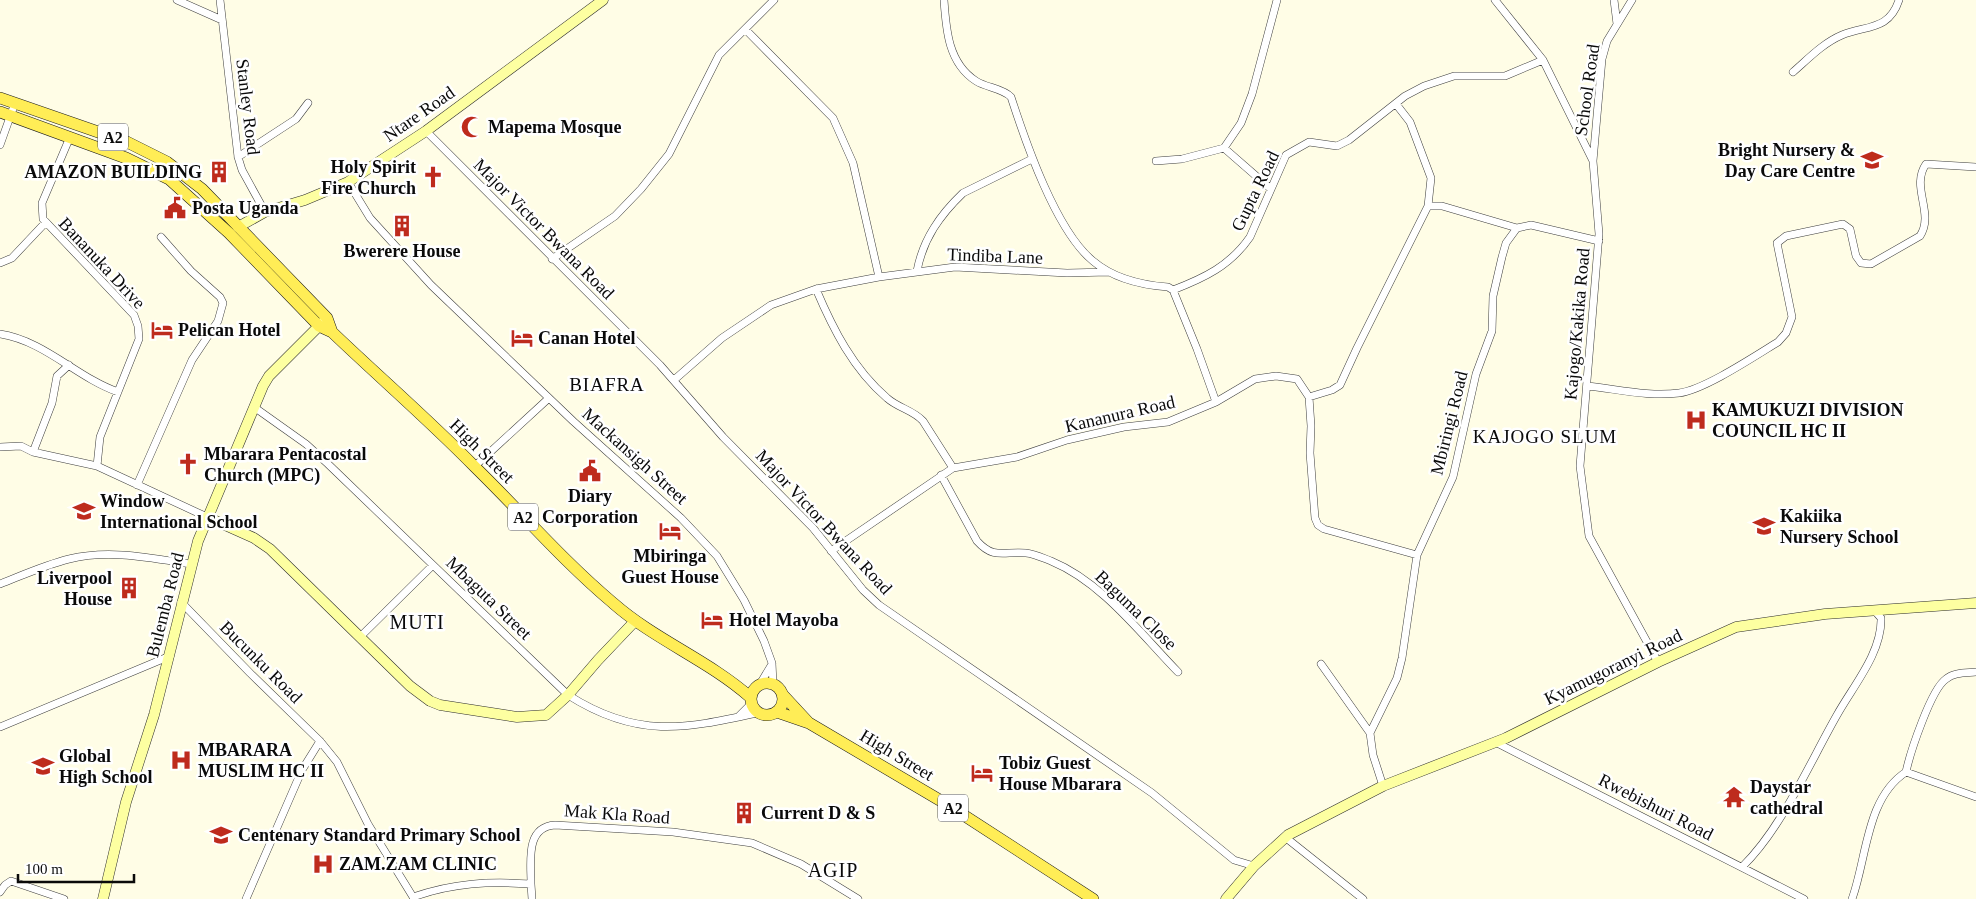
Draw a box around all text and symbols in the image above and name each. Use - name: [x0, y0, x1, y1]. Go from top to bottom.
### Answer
- street label: School Road: [1571, 43, 1603, 137]
- street label: Stanley Road: [232, 58, 264, 156]
- street label: Ntare Road: [379, 82, 459, 146]
- mosque icon: Mapema Mosque: [459, 114, 485, 140]
- place label: Mapema Mosque: [488, 117, 622, 137]
- road number: A2: [98, 124, 128, 150]
- place label: Bright Nursery & Day Care Centre: [1718, 140, 1855, 181]
- school or university icon: Bright Nursery & Day Care Centre: [1859, 147, 1885, 173]
- street label: Gupta Road: [1227, 148, 1283, 234]
- street label: Major Victor Bwana Road: [470, 155, 618, 303]
- place label: Holy Spirit Fire Church: [321, 157, 416, 198]
- building icon: AMAZON BUILDING: [206, 159, 232, 185]
- place label: AMAZON BUILDING: [24, 162, 202, 182]
- church icon: Holy Spirit Fire Church: [420, 164, 446, 190]
- public building icon: Posta Uganda: [162, 195, 188, 221]
- place label: Posta Uganda: [192, 198, 299, 218]
- street label: Bananuka Drive: [55, 213, 149, 313]
- building icon: Bwerere House: [389, 213, 415, 239]
- place label: Bwerere House: [344, 241, 460, 261]
- street label: Tindiba Lane: [947, 244, 1043, 268]
- street label: Kajogo/Kakika Road: [1560, 247, 1594, 401]
- hotel icon: Pelican Hotel: [149, 317, 175, 343]
- place label: Pelican Hotel: [178, 320, 280, 340]
- hotel icon: Canan Hotel: [509, 325, 535, 351]
- place label: Canan Hotel: [538, 328, 636, 348]
- street label: Mbiringi Road: [1426, 369, 1472, 477]
- district label: BIAFRA: [569, 374, 645, 395]
- street label: Kananura Road: [1063, 392, 1177, 436]
- place label: KAMUKUZI DIVISION COUNCIL HC II: [1712, 400, 1904, 441]
- street label: Mackansigh Street: [578, 404, 692, 508]
- hospital icon: KAMUKUZI DIVISION COUNCIL HC II: [1683, 407, 1709, 433]
- street label: High Street: [446, 415, 518, 487]
- district label: KAJOGO SLUM: [1473, 426, 1617, 447]
- place label: Mbarara Pentacostal Church (MPC): [204, 444, 366, 486]
- street label: Major Victor Bwana Road: [752, 446, 896, 598]
- church icon: Mbarara Pentacostal Church (MPC): [175, 451, 201, 477]
- public building icon: Diary Corporation: [577, 458, 603, 484]
- place label: Diary Corporation: [542, 486, 638, 527]
- place label: Window International School: [100, 491, 258, 532]
- school or university icon: Window International School: [71, 498, 97, 524]
- road number: A2: [508, 504, 538, 530]
- place label: Kakiika Nursery School: [1780, 506, 1899, 547]
- school or university icon: Kakiika Nursery School: [1751, 513, 1777, 539]
- hotel icon: Mbiringa Guest House: [657, 518, 683, 544]
- place label: Mbiringa Guest House: [621, 546, 719, 587]
- street label: Bulemba Road: [142, 550, 188, 660]
- street label: Mbaguta Street: [442, 552, 536, 644]
- street label: Baguma Close: [1091, 566, 1181, 654]
- place label: Liverpool House: [37, 568, 112, 609]
- building icon: Liverpool House: [116, 575, 142, 601]
- hotel icon: Hotel Mayoba: [699, 607, 725, 633]
- place label: Hotel Mayoba: [729, 610, 839, 630]
- district label: MUTI: [389, 611, 445, 633]
- street label: Bucunku Road: [216, 617, 306, 707]
- street label: Kyamugoranyi Road: [1541, 625, 1685, 709]
- street label: High Street: [856, 725, 938, 785]
- place label: MBARARA MUSLIM HC II: [198, 740, 324, 781]
- place label: Global High School: [59, 746, 153, 787]
- hospital icon: MBARARA MUSLIM HC II: [168, 747, 194, 773]
- school or university icon: Global High School: [30, 753, 56, 779]
- place label: Tobiz Guest House Mbarara: [999, 753, 1121, 794]
- hotel icon: Tobiz Guest House Mbarara: [969, 760, 995, 786]
- street label: Rwebishuri Road: [1596, 770, 1716, 844]
- place label: Daystar cathedral: [1750, 777, 1823, 818]
- temple icon: Daystar cathedral: [1721, 784, 1747, 810]
- road number: A2: [938, 794, 968, 821]
- street label: Mak Kla Road: [563, 800, 671, 828]
- building icon: Current D & S: [731, 800, 757, 826]
- place label: Current D & S: [761, 803, 875, 823]
- school or university icon: Centenary Standard Primary School: [208, 822, 234, 848]
- place label: Centenary Standard Primary School: [238, 825, 521, 845]
- hospital icon: ZAM.ZAM CLINIC: [310, 851, 336, 877]
- scale bar: [18, 852, 134, 884]
- place label: ZAM.ZAM CLINIC: [339, 854, 497, 874]
- district label: AGIP: [808, 859, 858, 881]
- text: 100 m: [25, 861, 63, 877]

